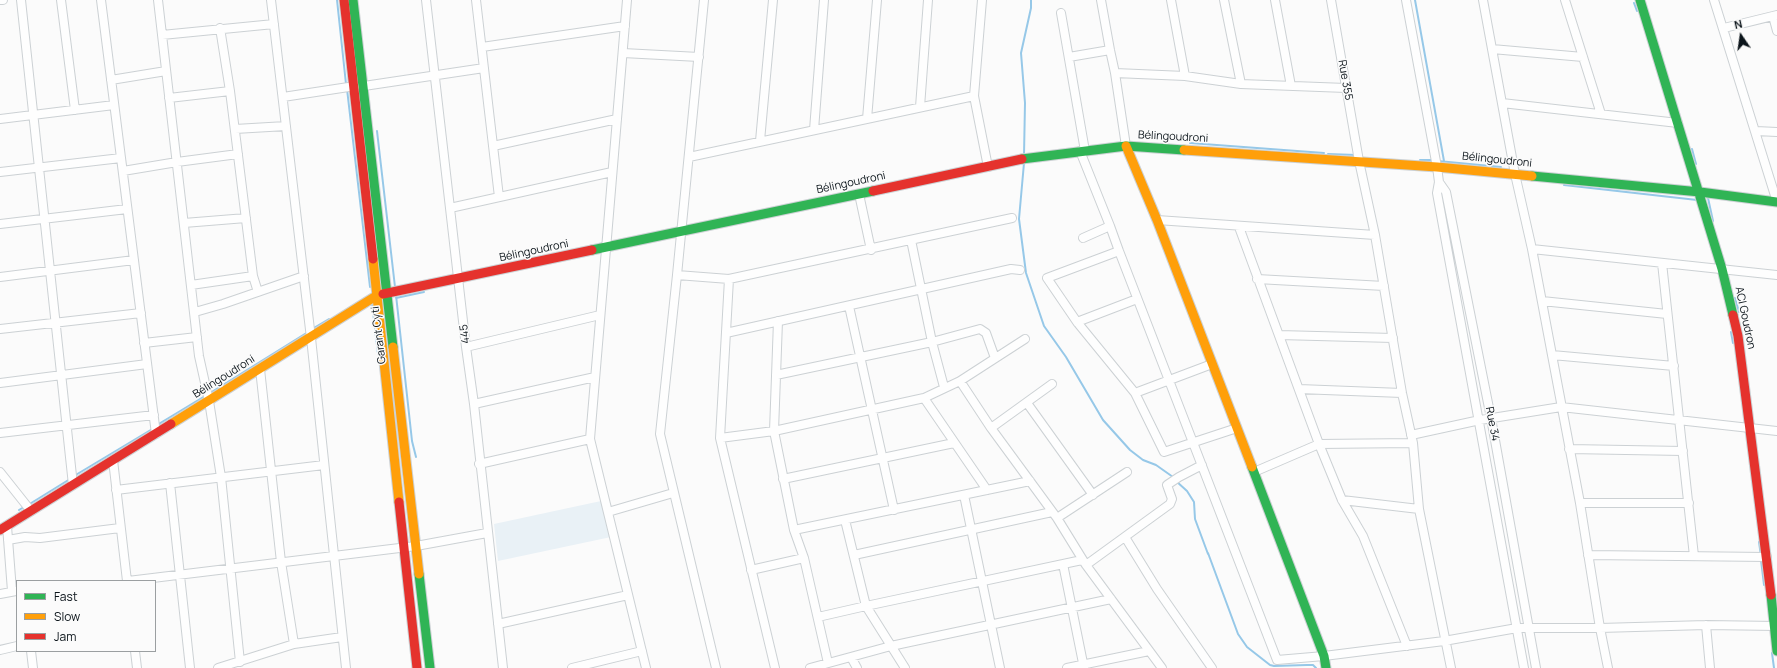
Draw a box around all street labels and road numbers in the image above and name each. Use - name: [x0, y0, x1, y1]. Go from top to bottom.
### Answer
- street label: Rue 355: [1335, 59, 1355, 101]
- street label: Bélingoudroni: [1138, 129, 1208, 145]
- street label: Bélingoudroni: [1461, 150, 1533, 170]
- street label: Bélingoudroni: [815, 169, 887, 197]
- street label: Bélingoudroni: [498, 237, 570, 265]
- street label: ACI Goudron: [1732, 286, 1758, 350]
- street label: Garant Cyti: [369, 305, 389, 365]
- street label: 445: [457, 324, 473, 344]
- street label: Bélingoudroni: [191, 353, 257, 401]
- street label: Rue 34: [1482, 406, 1502, 442]

